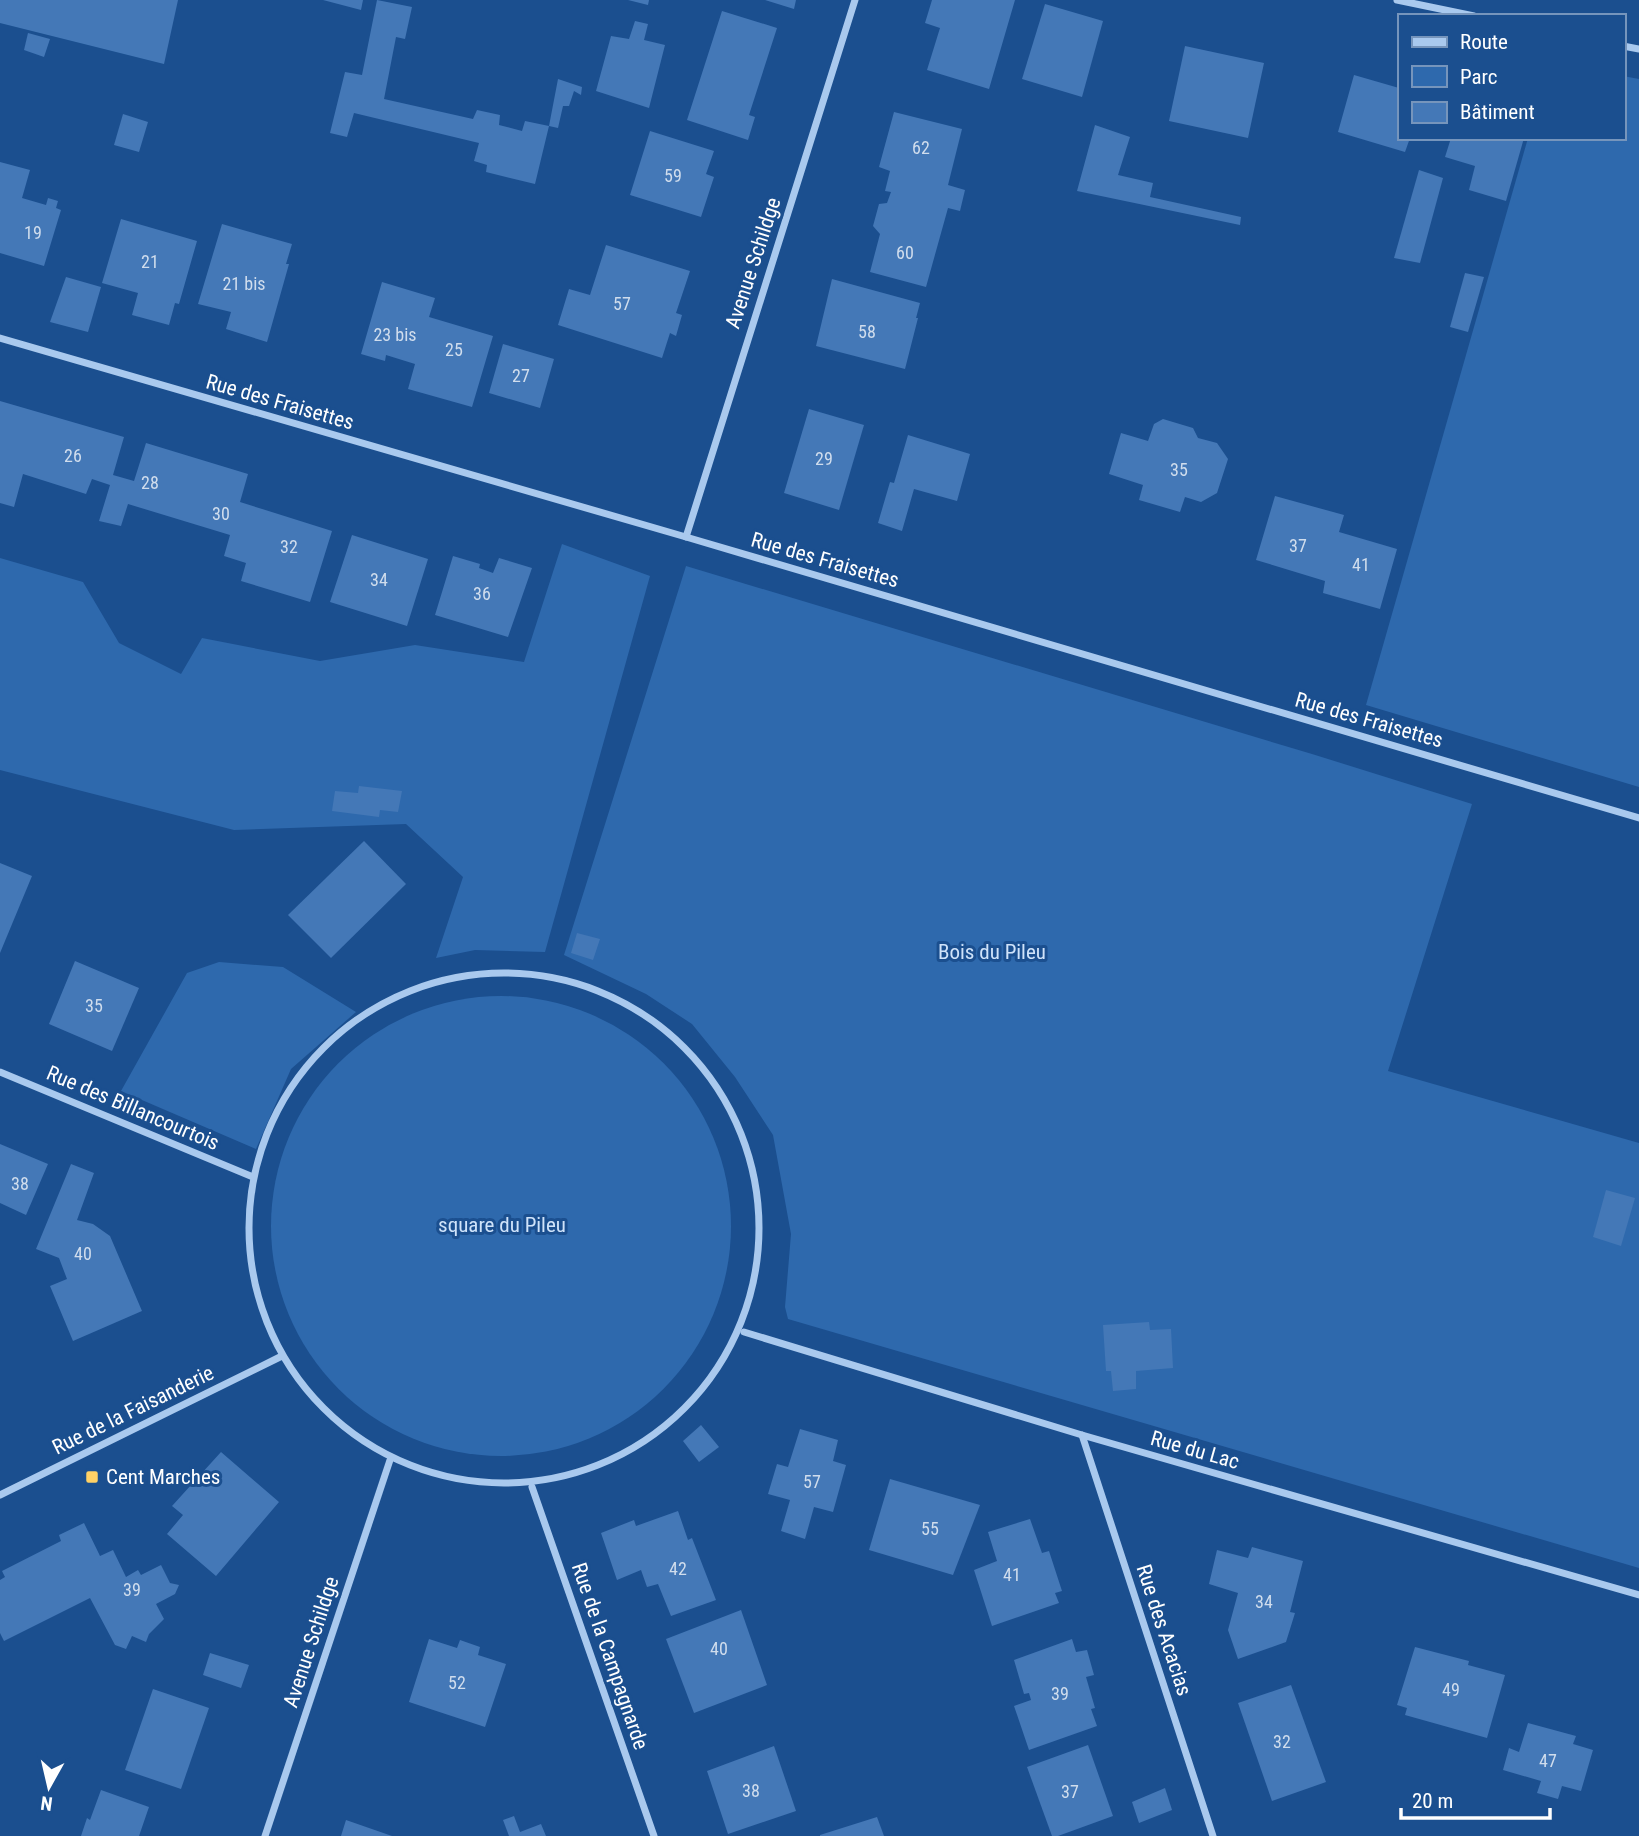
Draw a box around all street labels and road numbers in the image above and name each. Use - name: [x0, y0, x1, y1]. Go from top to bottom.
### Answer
- street label: Avenue Schildge: [721, 194, 786, 332]
- street label: Rue des Fraisettes: [203, 369, 357, 435]
- street label: Rue des Fraisettes: [748, 527, 902, 593]
- street label: Rue des Fraisettes: [1292, 687, 1446, 753]
- street label: Rue des Billancourtois: [43, 1061, 223, 1155]
- street label: Rue de la Faisanderie: [48, 1360, 218, 1459]
- street label: Rue du Lac: [1148, 1426, 1242, 1474]
- street label: Rue de la Campagnarde: [567, 1559, 653, 1753]
- street label: Rue des Acacias: [1131, 1561, 1197, 1699]
- street label: Avenue Schildge: [279, 1573, 344, 1711]

